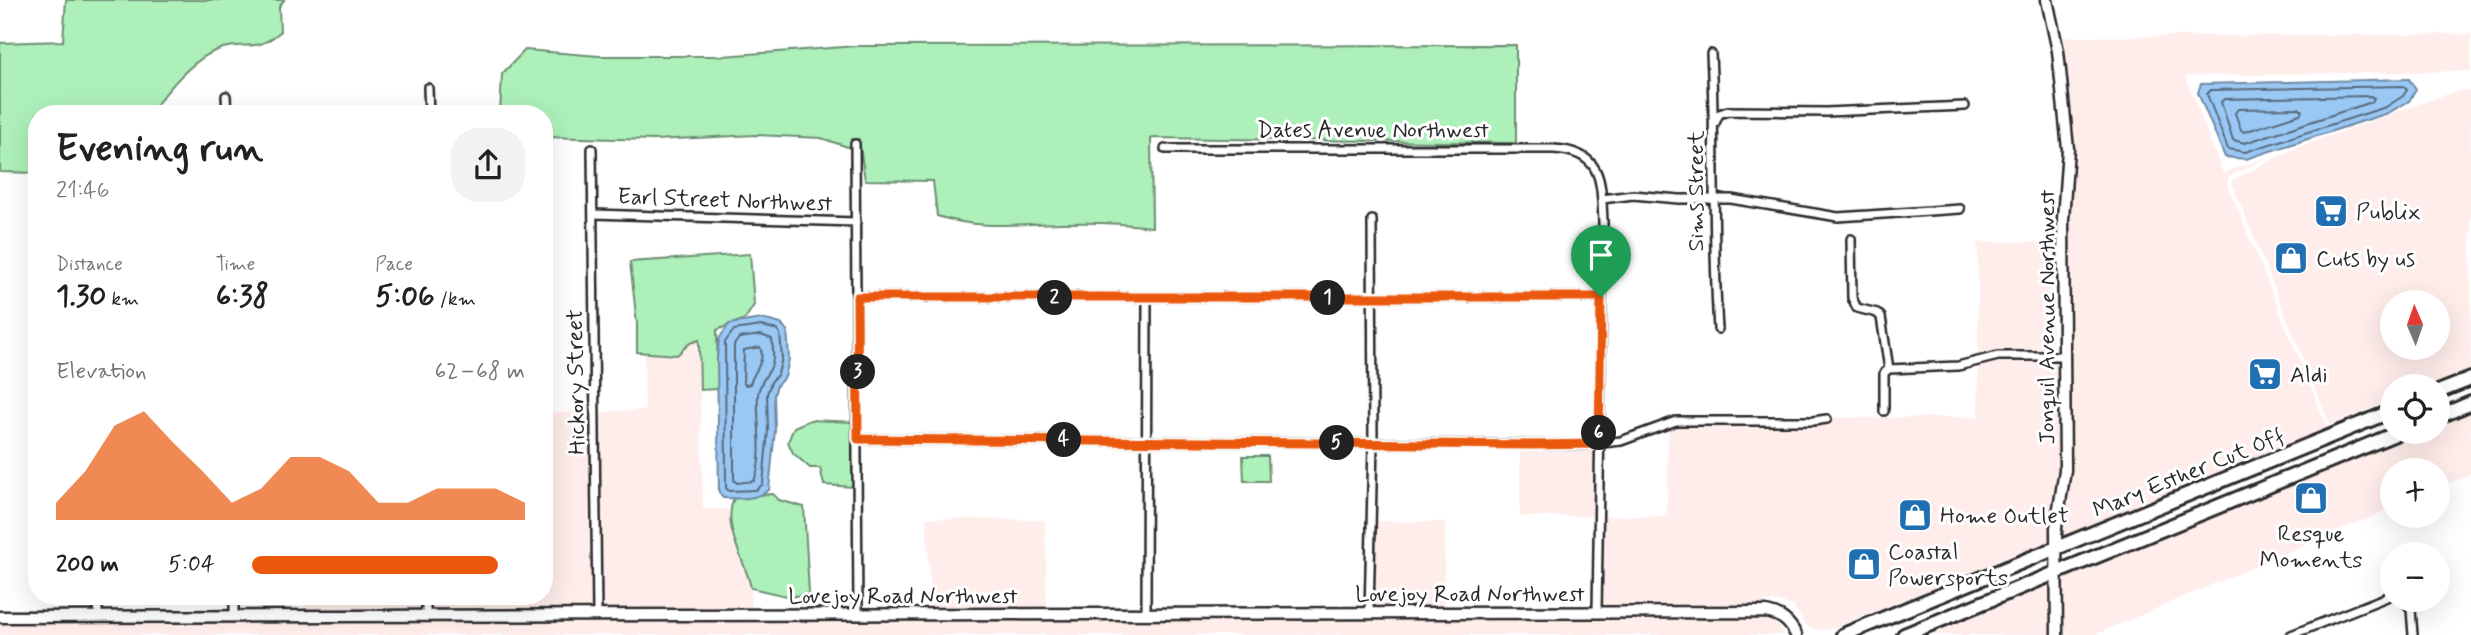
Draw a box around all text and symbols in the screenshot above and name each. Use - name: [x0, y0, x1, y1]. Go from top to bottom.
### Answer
- street label: Dates Avenue Northwest: [1257, 116, 1489, 146]
- text: Evening run: [56, 125, 263, 174]
- button: share: [451, 128, 525, 202]
- street label: Sims Street: [1682, 130, 1712, 252]
- text: 21:46: [56, 176, 109, 206]
- street label: Earl Street Northwest: [617, 182, 833, 220]
- street label: Jonquil Avenue Northwest: [2033, 189, 2063, 444]
- supermarket icon: Publix: [2312, 192, 2350, 230]
- place label: Publix: [2356, 198, 2421, 228]
- pin: [1571, 225, 1631, 297]
- icon: arrive: [1582, 236, 1620, 274]
- shop icon: Cuts by us: [2272, 239, 2310, 277]
- place label: Cuts by us: [2316, 245, 2415, 275]
- text: Distance: [56, 252, 123, 277]
- text: Time: [216, 252, 255, 277]
- text: Pace: [375, 252, 413, 277]
- text: 1.30: [56, 277, 106, 316]
- text: 6:38: [216, 277, 269, 316]
- text: 5:06: [375, 277, 435, 316]
- pin: 2: [1038, 280, 1072, 316]
- pin: 1: [1310, 280, 1346, 316]
- text: 2: [1050, 285, 1059, 310]
- text: 1: [1323, 285, 1332, 310]
- text: km: [106, 287, 139, 312]
- text: /km: [435, 287, 476, 312]
- north arrow: [2380, 290, 2450, 360]
- map controls: [2380, 290, 2450, 612]
- street label: Hickory Street: [561, 309, 593, 455]
- pin: 3: [840, 354, 876, 390]
- supermarket icon: Aldi: [2246, 355, 2284, 393]
- text: Elevation: [56, 357, 147, 387]
- text: 62–68 m: [434, 357, 525, 387]
- text: 3: [853, 359, 862, 384]
- place label: Aldi: [2290, 361, 2328, 391]
- button: locate: [2380, 374, 2450, 444]
- pin: 6: [1582, 416, 1616, 450]
- text: 6: [1594, 420, 1603, 445]
- pin: 4: [1046, 422, 1082, 458]
- street label: Mary Esther Cut Off: [2089, 422, 2289, 526]
- pin: 5: [1320, 426, 1354, 460]
- text: 4: [1058, 427, 1069, 452]
- text: 5: [1331, 430, 1342, 455]
- button: +: [2380, 458, 2450, 528]
- shop icon: Resque Moments: [2292, 479, 2330, 517]
- shop icon: Home Outlet: [1896, 496, 1934, 534]
- place label: Home Outlet: [1940, 502, 2069, 532]
- place label: Resque Moments: [2260, 520, 2362, 576]
- place label: Coastal Powersports: [1888, 538, 2008, 594]
- button: −: [2380, 542, 2450, 612]
- shop icon: Coastal Powersports: [1845, 545, 1883, 583]
- text: 200 m: [56, 550, 119, 580]
- text: 5:04: [168, 550, 215, 580]
- street label: Lovejoy Road Northwest: [1355, 580, 1585, 610]
- street label: Lovejoy Road Northwest: [788, 582, 1018, 612]

